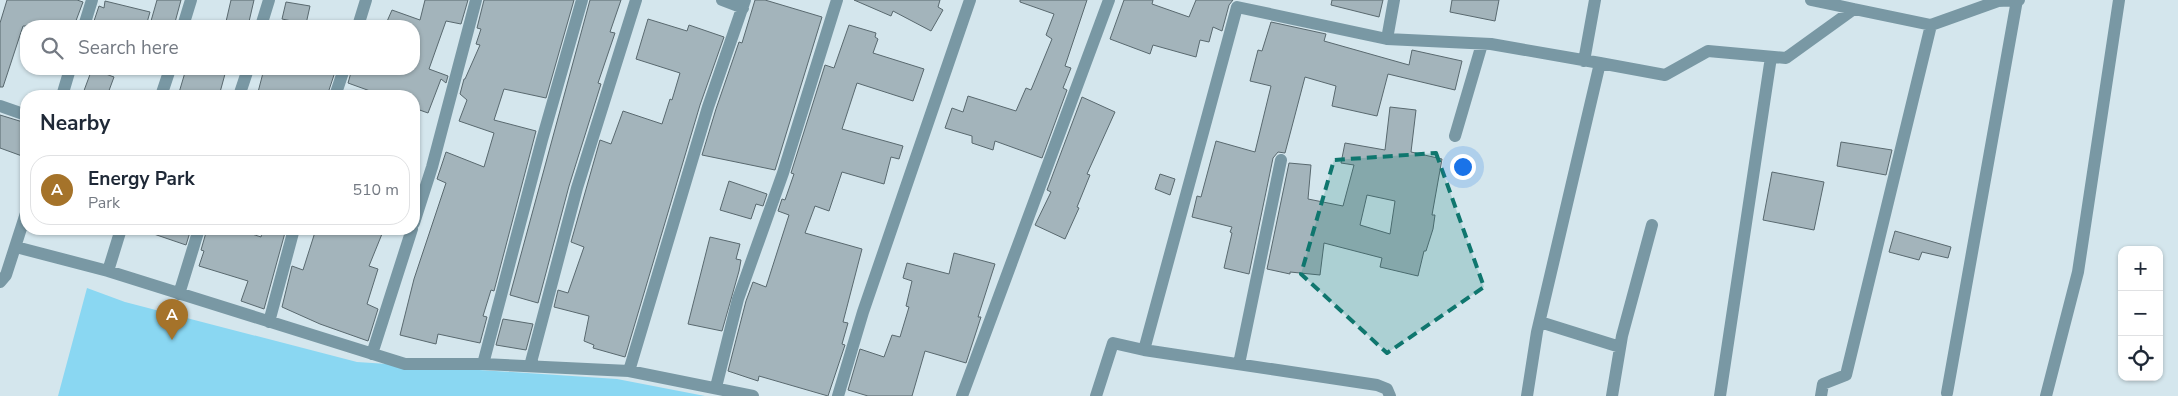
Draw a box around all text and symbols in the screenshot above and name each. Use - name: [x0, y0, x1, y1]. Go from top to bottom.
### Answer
- search box: [20, 20, 420, 75]
- icon: search: [38, 34, 66, 62]
- text: Search here: [78, 35, 179, 61]
- text: Nearby: [40, 109, 110, 137]
- your location: [1450, 154, 1476, 180]
- text: Energy Park: [88, 166, 195, 192]
- text: A: [51, 179, 63, 201]
- text: 510 m: [352, 179, 399, 201]
- text: Park: [88, 192, 120, 214]
- map controls: [2118, 246, 2163, 381]
- button: +: [2118, 246, 2163, 291]
- button: −: [2118, 291, 2163, 336]
- pin: A: [156, 299, 188, 340]
- button: locate: [2118, 336, 2163, 381]

